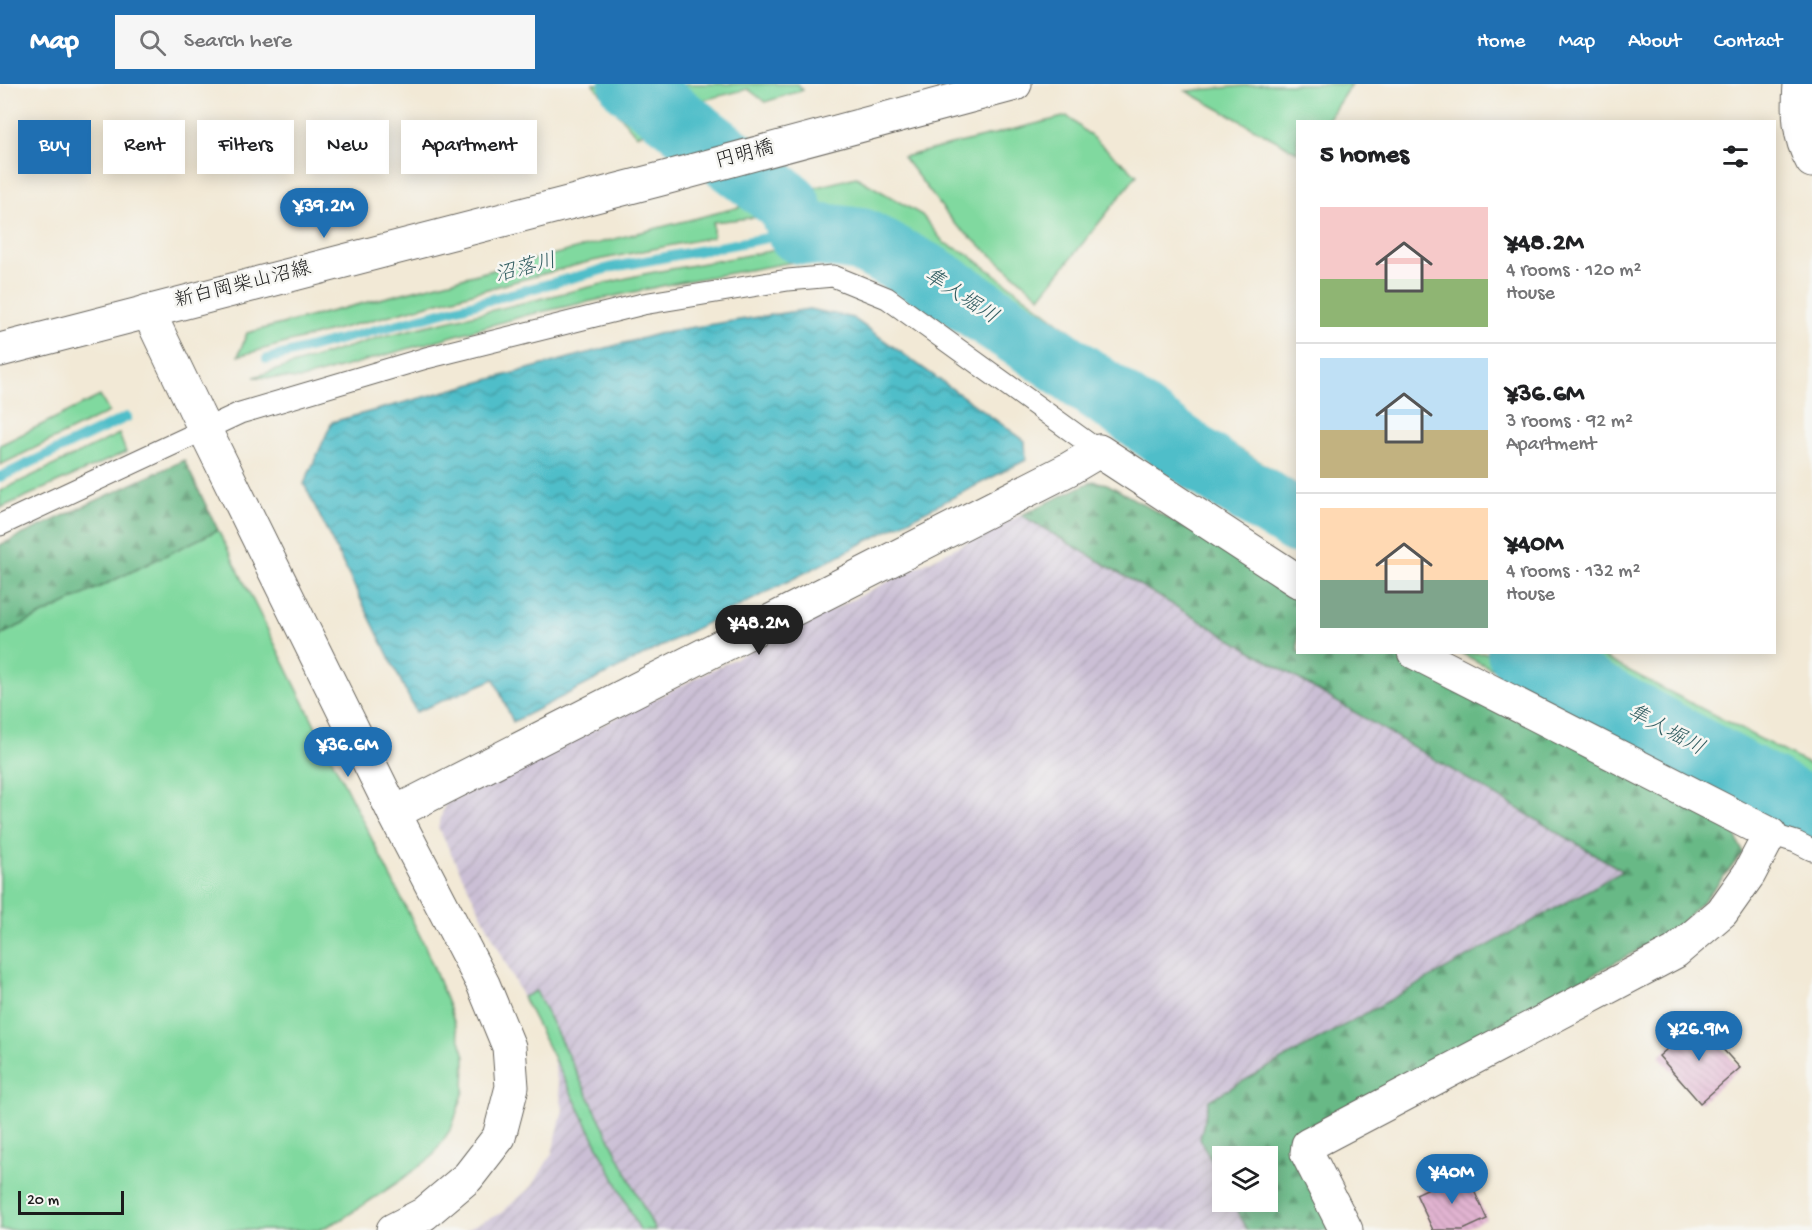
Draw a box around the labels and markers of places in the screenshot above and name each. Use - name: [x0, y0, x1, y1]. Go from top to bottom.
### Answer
- pin: ¥39.2M: [275, 188, 373, 239]
- pin: ¥48.2M: [710, 605, 808, 656]
- pin: ¥36.6M: [299, 727, 397, 778]
- pin: ¥26.9M: [1650, 1011, 1748, 1062]
- pin: ¥40M: [1416, 1154, 1488, 1205]

